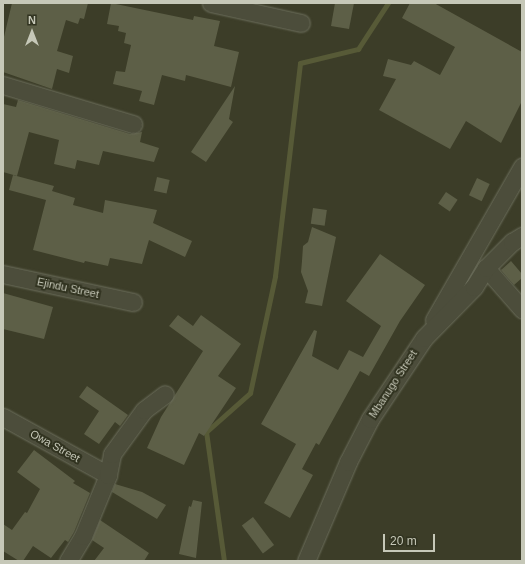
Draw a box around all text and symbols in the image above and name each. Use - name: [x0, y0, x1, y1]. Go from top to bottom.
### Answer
- north arrow: [12, 12, 52, 52]
- text: N: [28, 14, 36, 26]
- street label: Ejindu Street: [36, 275, 100, 301]
- street label: Mbanugo Street: [366, 348, 420, 420]
- street label: Owa Street: [28, 427, 82, 465]
- scale bar: [385, 526, 437, 552]
- text: 20 m: [390, 534, 417, 548]

